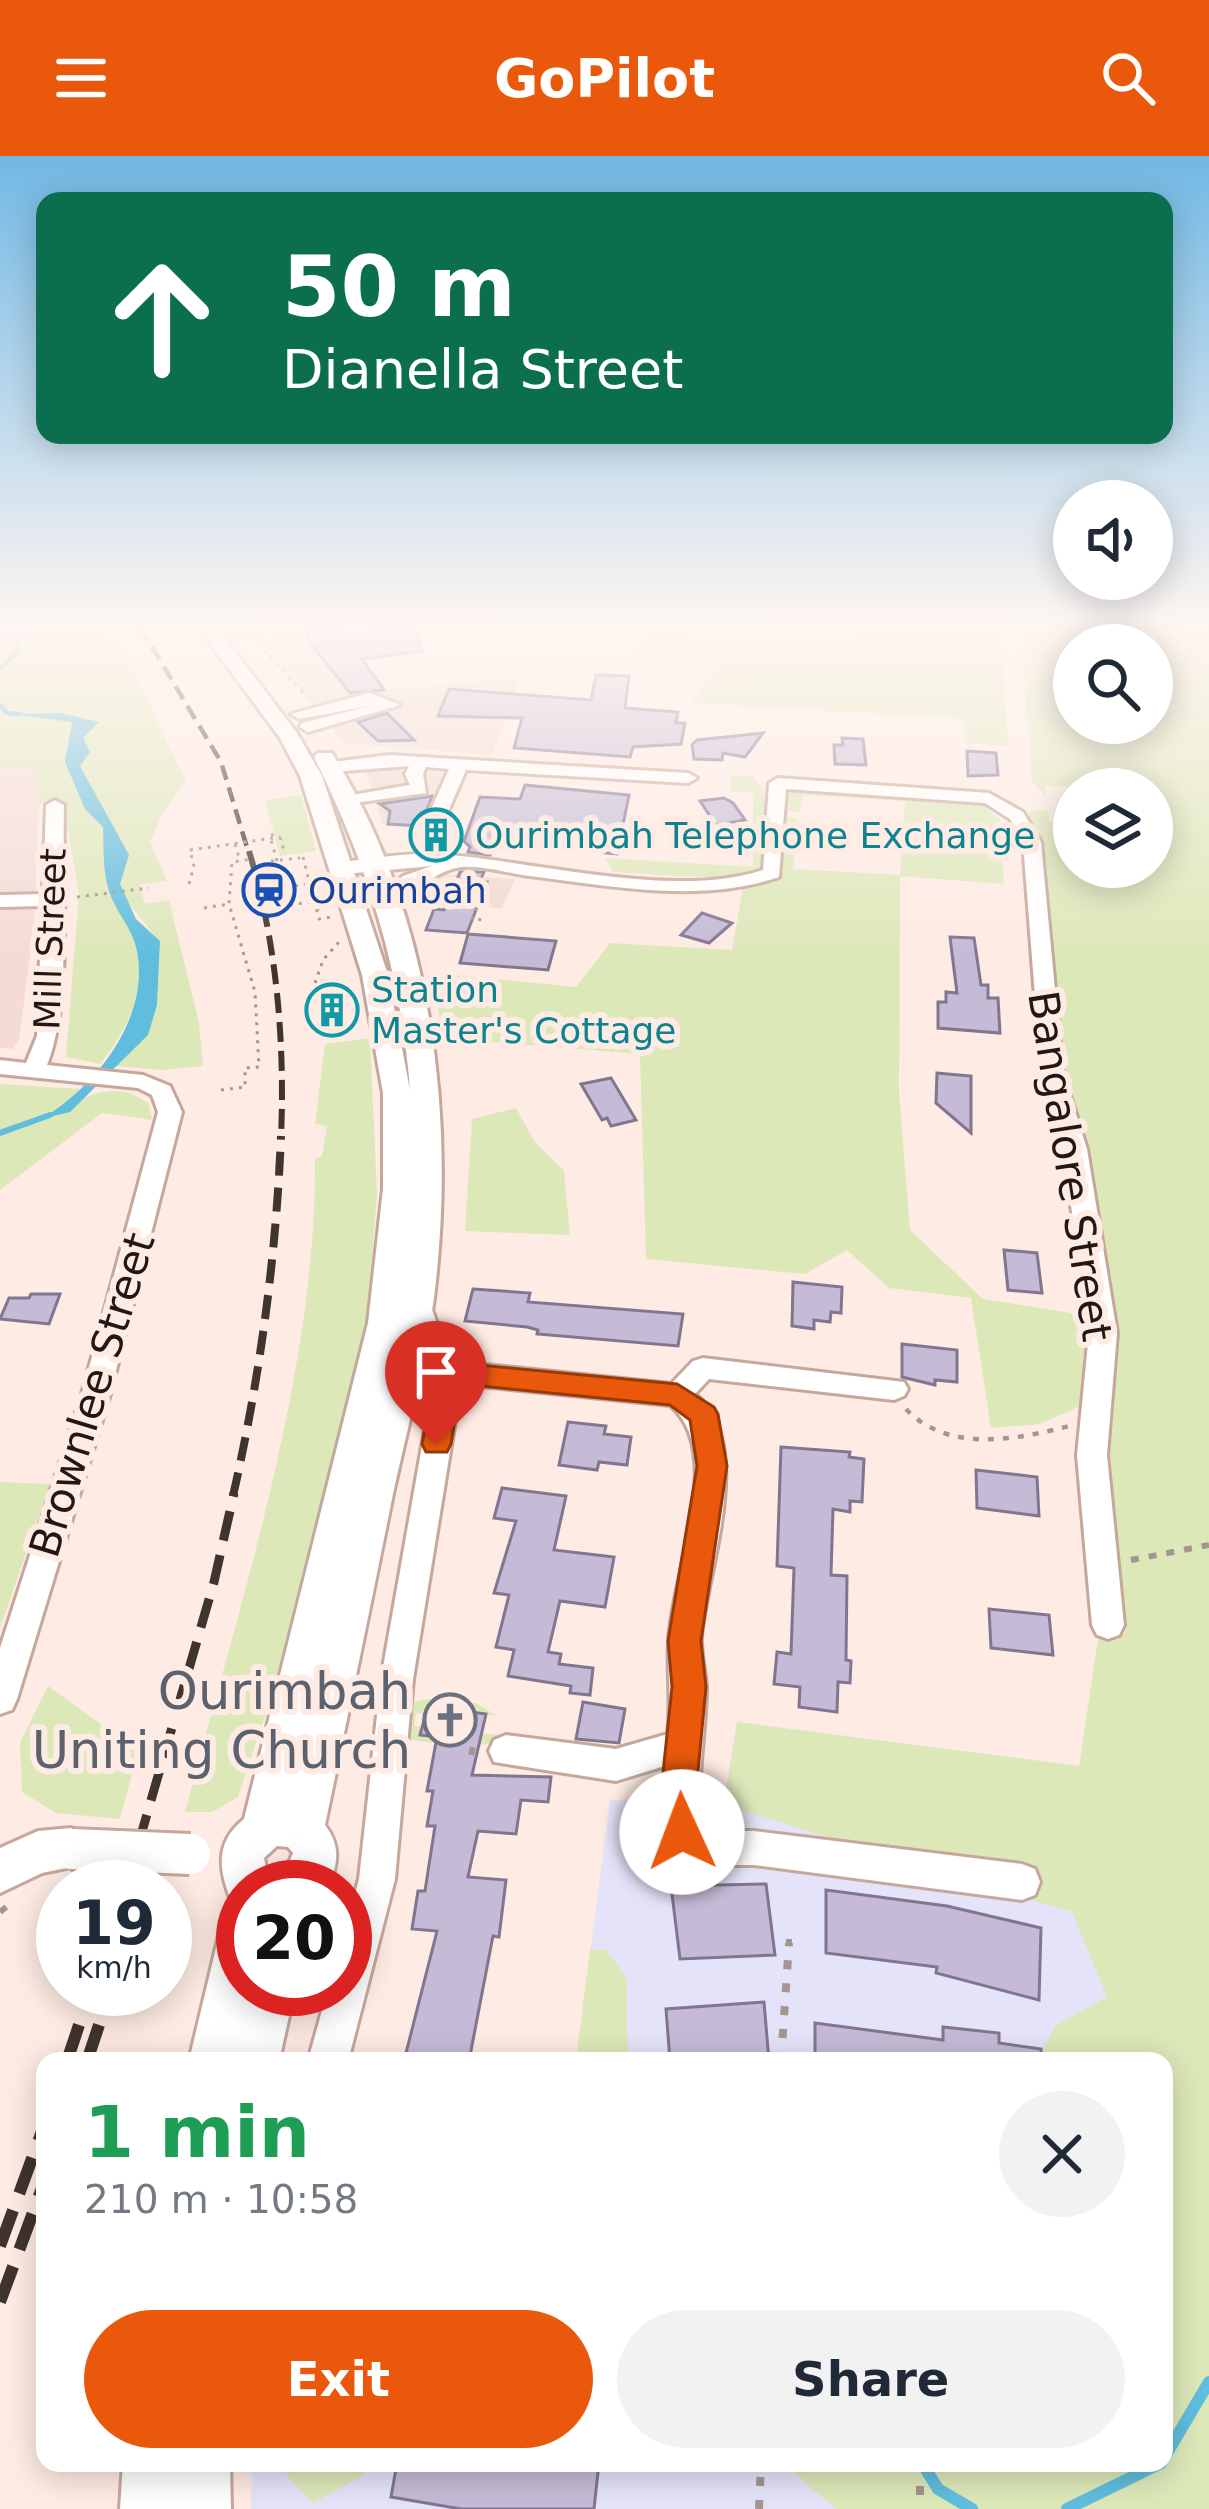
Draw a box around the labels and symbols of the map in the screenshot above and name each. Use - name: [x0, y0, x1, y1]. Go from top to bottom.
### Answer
- building icon: Ourimbah Telephone Exchange: [408, 807, 464, 863]
- place label: Ourimbah Telephone Exchange: [475, 815, 1035, 856]
- street label: Mill Street: [26, 847, 74, 1031]
- station icon: Ourimbah: [241, 862, 297, 918]
- place label: Ourimbah: [308, 870, 487, 911]
- place label: Station Master's Cottage: [371, 969, 677, 1051]
- building icon: Station Master's Cottage: [304, 982, 360, 1038]
- street label: Bangalore Street: [1018, 987, 1122, 1345]
- street label: Brownlee Street: [19, 1227, 165, 1563]
- pin: [385, 1321, 487, 1444]
- place label: Ourimbah Uniting Church: [32, 1662, 411, 1780]
- church icon: Ourimbah Uniting Church: [422, 1692, 478, 1748]
- position arrow: [619, 1769, 745, 1895]
- speed limit sign: 20: [216, 1860, 372, 2016]

